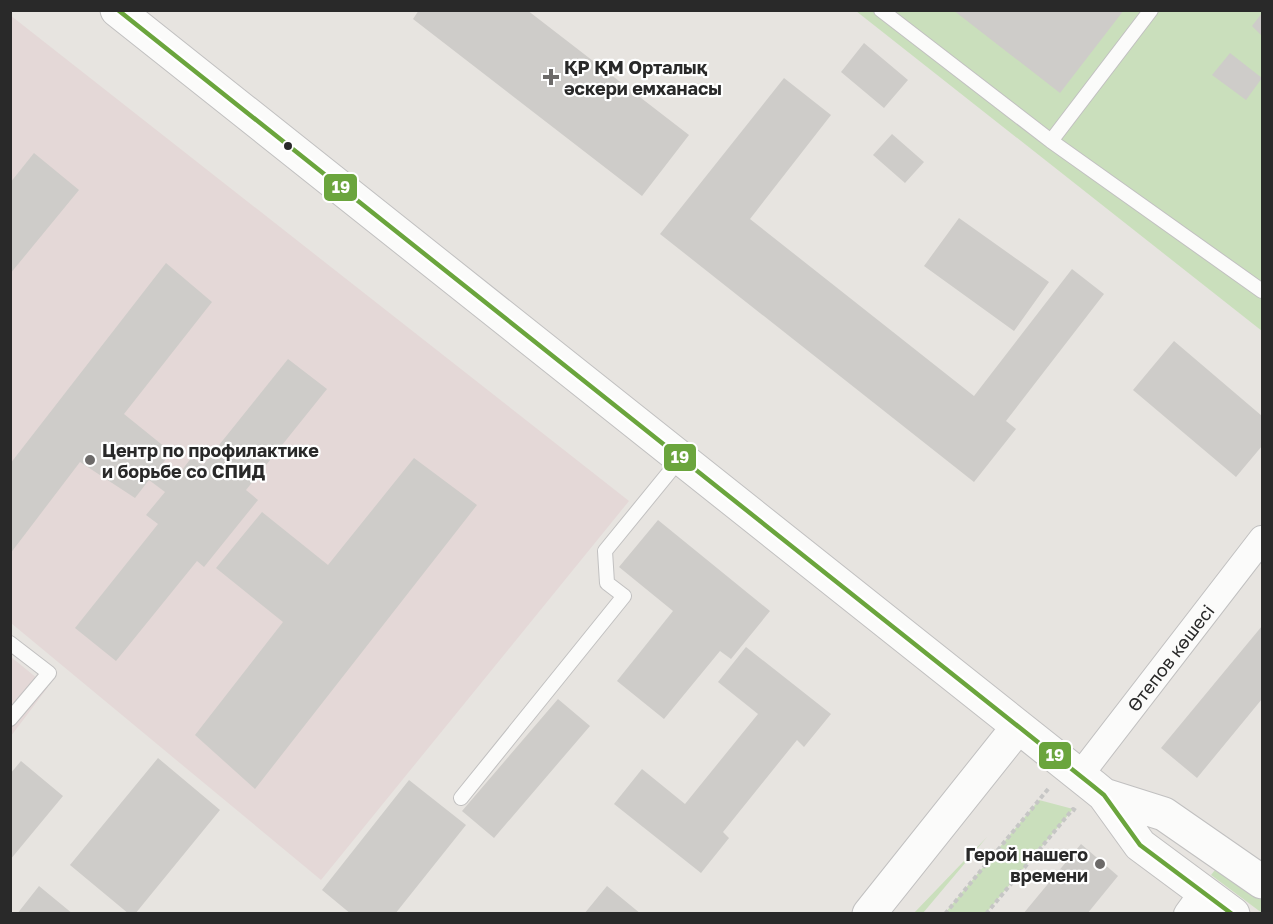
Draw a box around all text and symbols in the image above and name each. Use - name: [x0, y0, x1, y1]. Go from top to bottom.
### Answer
- place label: ҚР ҚМ Орталық әскери емханасы: [564, 56, 722, 99]
- marker: ҚР ҚМ Орталық әскери емханасы: [542, 68, 560, 86]
- unlabelled marker: [282, 140, 294, 152]
- line badge: 19: [323, 173, 358, 202]
- text: 19: [332, 177, 350, 197]
- place label: Центр по профилактике и борьбе со СПИД: [102, 439, 319, 482]
- line badge: 19: [663, 443, 697, 472]
- text: 19: [671, 447, 689, 467]
- marker: Центр по профилактике и борьбе со СПИД: [83, 453, 97, 467]
- street label: Өтепов көшесі: [1122, 600, 1219, 716]
- line badge: 19: [1038, 741, 1072, 770]
- text: 19: [1046, 745, 1064, 765]
- place label: Герой нашего времени: [965, 843, 1088, 886]
- marker: Герой нашего времени: [1093, 857, 1107, 871]

